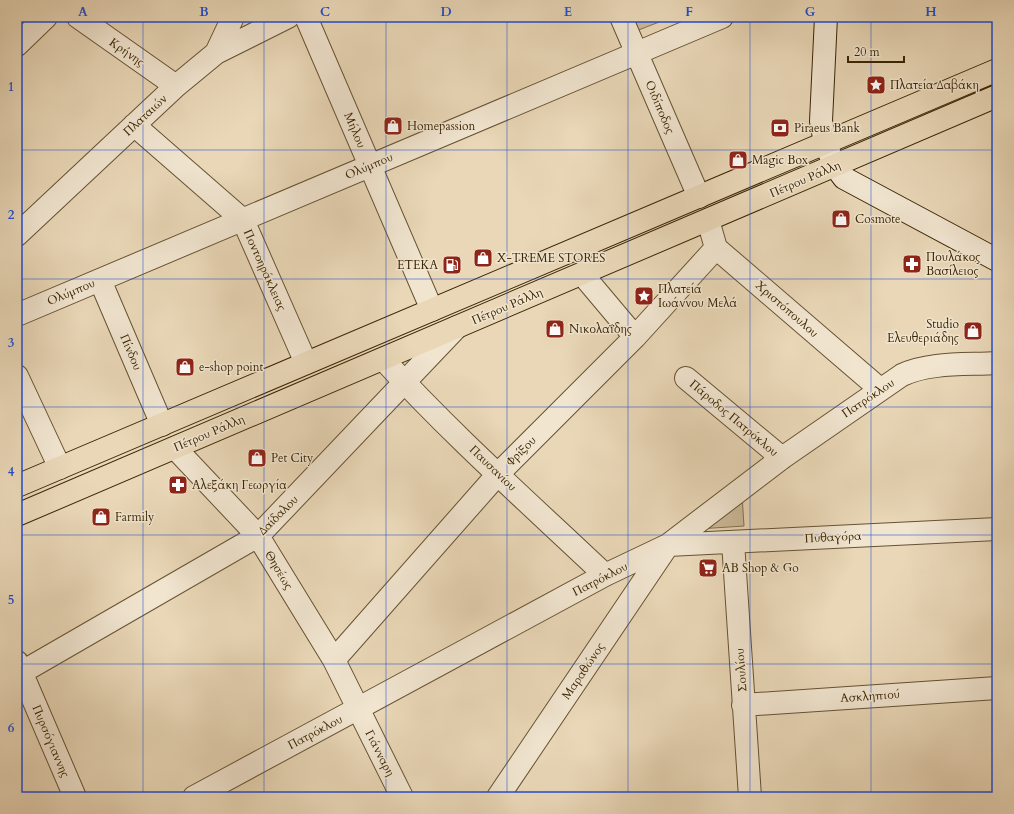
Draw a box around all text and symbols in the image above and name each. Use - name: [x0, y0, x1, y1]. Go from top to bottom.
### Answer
- text: A: [78, 3, 88, 21]
- text: B: [199, 3, 209, 21]
- text: C: [320, 3, 330, 21]
- text: D: [440, 3, 452, 21]
- text: E: [564, 3, 572, 21]
- text: F: [685, 3, 693, 21]
- text: G: [805, 3, 816, 21]
- text: H: [925, 3, 937, 21]
- street label: Κρήνης: [106, 34, 148, 70]
- scale bar: [848, 38, 904, 64]
- text: 20 m: [854, 44, 881, 60]
- place icon: Πλατεία Δαβάκη: [865, 74, 887, 96]
- place label: Πλατεία Δαβάκη: [890, 77, 979, 93]
- text: 1: [8, 78, 14, 96]
- street label: Οιδίποδος: [642, 78, 678, 136]
- street label: Πλαταιών: [120, 91, 170, 139]
- street label: Μήλου: [340, 110, 370, 150]
- shop icon: Homepassion: [382, 115, 404, 137]
- bank icon: Piraeus Bank: [769, 117, 791, 139]
- place label: Homepassion: [407, 118, 476, 134]
- place label: Piraeus Bank: [794, 120, 860, 136]
- street label: Ολύμπου: [343, 149, 395, 183]
- shop icon: Magic Box: [727, 149, 749, 171]
- place label: Magic Box: [752, 152, 808, 168]
- street label: Πέτρου Ράλλη: [767, 157, 843, 201]
- text: 2: [8, 206, 15, 224]
- shop icon: Cosmote: [830, 208, 852, 230]
- place label: Cosmote: [855, 211, 901, 227]
- street label: Ποντοηράκλειας: [240, 227, 290, 313]
- shop icon: X-TREME STORES: [472, 247, 494, 269]
- place label: Πουλάκος Βασίλειος: [926, 249, 980, 279]
- place label: X-TREME STORES: [497, 250, 605, 266]
- pharmacy icon: Πουλάκος Βασίλειος: [901, 253, 923, 275]
- fuel station icon: ΕΤΕΚΑ: [441, 254, 463, 276]
- place label: ΕΤΕΚΑ: [397, 257, 438, 273]
- street label: Ολύμπου: [45, 275, 97, 309]
- street label: Χριστόπουλου: [752, 277, 822, 341]
- place label: Πλατεία Ιωάννου Μελά: [658, 281, 737, 311]
- street label: Πέτρου Ράλλη: [469, 284, 545, 328]
- place icon: Πλατεία Ιωάννου Μελά: [633, 285, 655, 307]
- place label: Studio Ελευθεριάδης: [887, 316, 960, 346]
- shop icon: Νικολαΐδης: [544, 318, 566, 340]
- shop icon: Studio Ελευθεριάδης: [962, 320, 984, 342]
- place label: Νικολαΐδης: [569, 321, 632, 337]
- street label: Πίνδου: [116, 331, 146, 373]
- text: 3: [8, 334, 15, 352]
- shop icon: e-shop point: [174, 356, 196, 378]
- place label: e-shop point: [199, 359, 264, 375]
- street label: Πατρόκλου: [839, 375, 897, 421]
- street label: Πάροδος Πατρόκλου: [686, 376, 782, 460]
- street label: Πέτρου Ράλλη: [171, 411, 247, 455]
- street label: Φρίξου: [502, 432, 540, 470]
- street label: Παυσανίου: [466, 442, 520, 494]
- shop icon: Pet City: [246, 447, 268, 469]
- place label: Pet City: [271, 450, 314, 466]
- text: 4: [8, 463, 15, 481]
- pharmacy icon: Αλεξάκη Γεωργία: [167, 474, 189, 496]
- place label: Αλεξάκη Γεωργία: [192, 477, 287, 494]
- street label: Δαίδαλου: [255, 492, 301, 538]
- shop icon: Farmily: [90, 506, 112, 528]
- place label: Farmily: [115, 509, 155, 525]
- street label: Πυθαγόρα: [804, 527, 863, 547]
- street label: Θησέως: [261, 547, 297, 593]
- supermarket icon: ΑΒ Shop & Go: [697, 557, 719, 579]
- street label: Πατρόκλου: [570, 558, 630, 600]
- place label: ΑΒ Shop & Go: [722, 560, 799, 576]
- text: 5: [8, 591, 14, 609]
- street label: Μαραθώνος: [558, 639, 608, 703]
- street label: Σουλίου: [732, 648, 750, 692]
- street label: Ασκληπιού: [840, 686, 900, 706]
- street label: Πυρσόγιαννης: [28, 702, 74, 780]
- street label: Πατρόκλου: [285, 711, 345, 753]
- text: 6: [8, 719, 15, 737]
- street label: Γιάνναρη: [361, 727, 399, 779]

